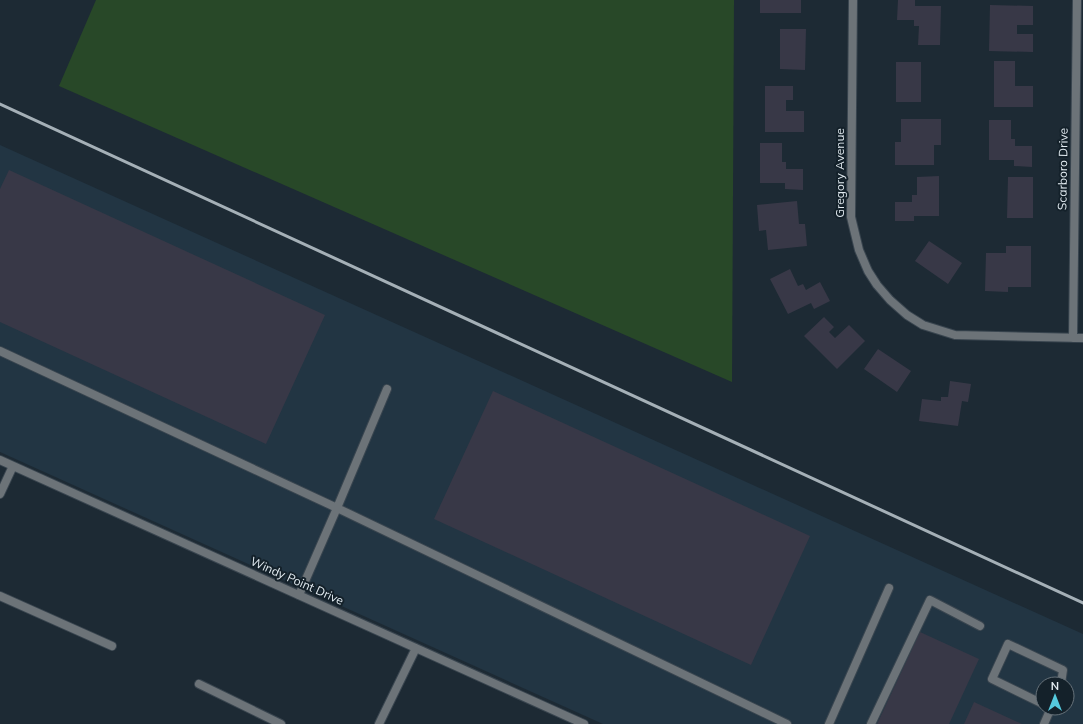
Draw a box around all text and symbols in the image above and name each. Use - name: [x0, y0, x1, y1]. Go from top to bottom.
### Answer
- street label: Gregory Avenue: [832, 128, 847, 218]
- street label: Scarboro Drive: [1054, 128, 1071, 210]
- street label: Windy Point Drive: [248, 553, 346, 608]
- north arrow: [1035, 676, 1075, 716]
- text: N: [1051, 679, 1059, 693]

